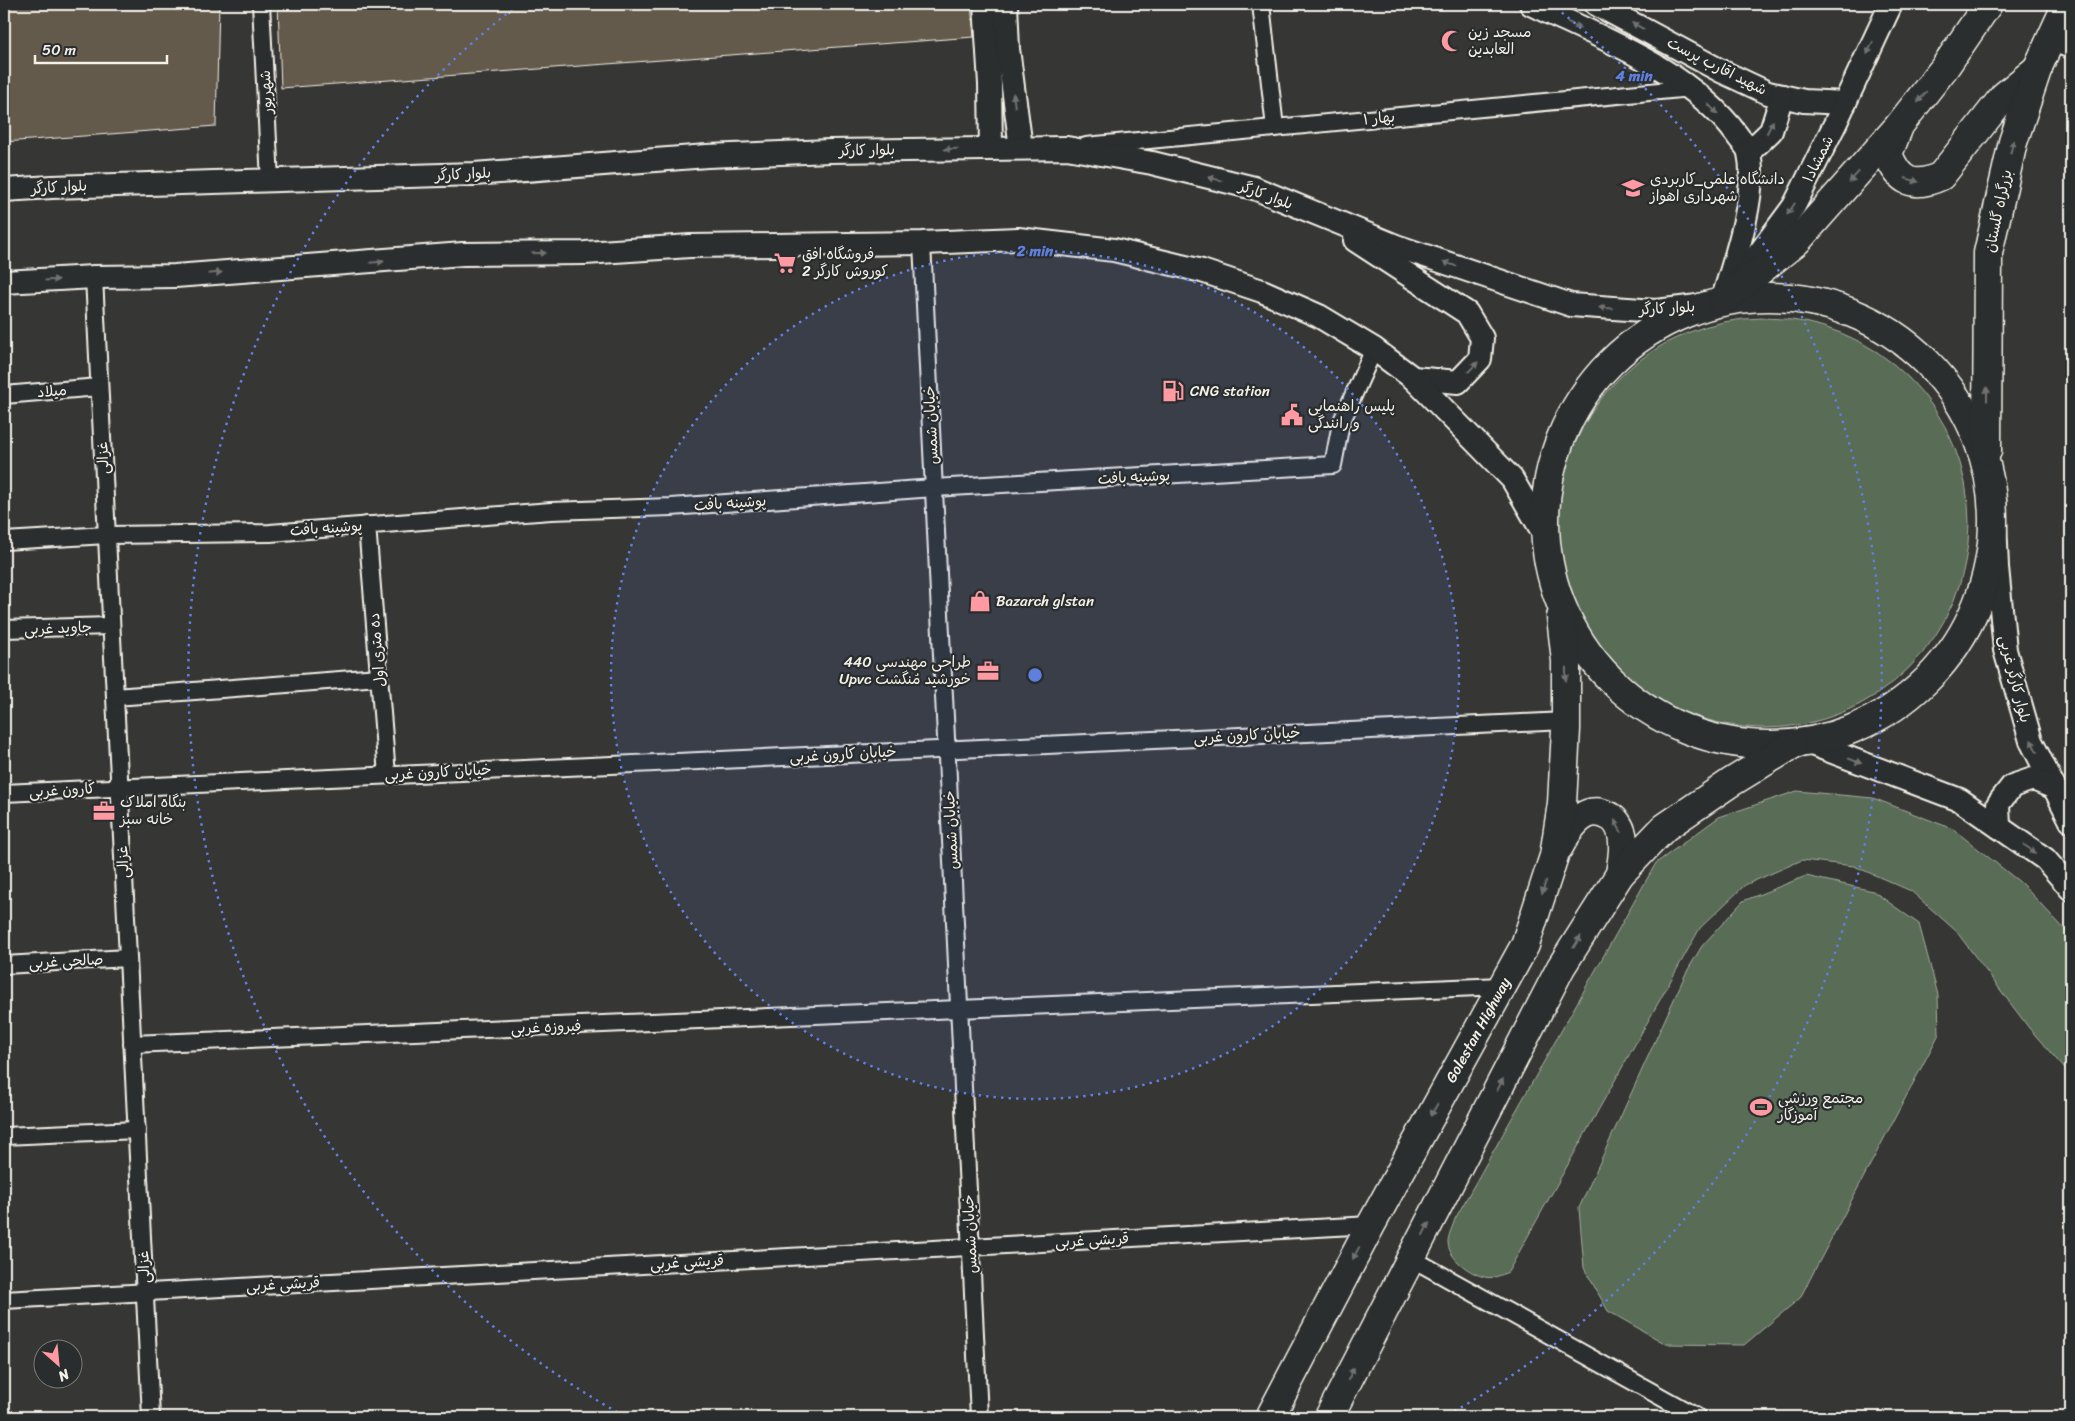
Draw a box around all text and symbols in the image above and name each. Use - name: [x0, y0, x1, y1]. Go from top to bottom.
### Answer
- place label: مسجد زین العابدین: [1468, 19, 1531, 62]
- one-way arrow: [1567, 21, 1582, 29]
- one-way arrow: [1631, 22, 1646, 30]
- mosque icon: مسجد زین العابدین: [1439, 28, 1465, 54]
- street label: شهید اقارب پرست: [1662, 30, 1772, 102]
- scale bar: [35, 32, 168, 64]
- text: 50 m: [42, 37, 77, 63]
- one-way arrow: [1866, 41, 1874, 55]
- text: 4 min: [1614, 63, 1653, 89]
- street label: شهریور: [252, 69, 280, 116]
- one-way arrow: [1916, 90, 1927, 103]
- one-way arrow: [1010, 92, 1018, 108]
- one-way arrow: [1706, 103, 1718, 115]
- street label: بهار ۱: [1362, 104, 1396, 132]
- one-way arrow: [1767, 120, 1775, 134]
- street label: شمشاد۱: [1795, 131, 1841, 187]
- street label: بلوار کارگر: [837, 137, 895, 164]
- one-way arrow: [2008, 139, 2016, 154]
- one-way arrow: [943, 145, 959, 153]
- street label: بلوار کارگر: [432, 160, 492, 189]
- place label: دانشگاه علمی_کاربردی شهرداری اهواز: [1649, 166, 1785, 209]
- street label: بزرگراه گلستان: [1977, 167, 2019, 255]
- one-way arrow: [1848, 170, 1860, 182]
- street label: بلوار کارگر: [28, 173, 88, 202]
- street label: بلوار کارگر: [1233, 173, 1297, 217]
- one-way arrow: [1208, 175, 1223, 183]
- school or university icon: دانشگاه علمی_کاربردی شهرداری اهواز: [1620, 175, 1646, 201]
- one-way arrow: [1904, 176, 1919, 184]
- one-way arrow: [1786, 203, 1796, 216]
- text: 2 min: [1016, 238, 1054, 264]
- place label: فروشگاه افق کوروش کارگر 2: [802, 241, 888, 284]
- one-way arrow: [531, 249, 547, 257]
- supermarket icon: فروشگاه افق کوروش کارگر 2: [772, 250, 798, 276]
- one-way arrow: [369, 257, 385, 265]
- one-way arrow: [1442, 260, 1457, 268]
- one-way arrow: [207, 268, 223, 276]
- one-way arrow: [45, 275, 61, 283]
- street label: بلوار کارگر: [1636, 294, 1696, 323]
- one-way arrow: [1597, 303, 1613, 311]
- one-way arrow: [1466, 361, 1478, 373]
- street label: میلاد: [36, 377, 68, 405]
- fuel station icon: CNG station: [1160, 378, 1186, 404]
- place label: CNG station: [1190, 378, 1270, 404]
- street label: خیابان شمس: [916, 385, 946, 465]
- one-way arrow: [1983, 386, 1991, 402]
- place label: پلیس راهنمایی و رانندگی: [1308, 393, 1395, 436]
- public building icon: پلیس راهنمایی و رانندگی: [1279, 402, 1305, 428]
- street label: غزالی: [89, 441, 117, 475]
- street label: پوشینه بافت: [1097, 462, 1171, 492]
- street label: پوشینه بافت: [693, 488, 767, 518]
- street label: پوشینه بافت: [289, 513, 363, 543]
- shop icon: Bazarch glstan: [967, 588, 993, 614]
- place label: Bazarch glstan: [996, 588, 1094, 614]
- street label: ده متری اول: [361, 612, 393, 688]
- street label: جاوید غربی: [24, 614, 92, 642]
- street label: بلوار کارگر غربی: [1992, 632, 2038, 726]
- place label: طراحی مهندسی 440 Upvc خورشید مُنگشت: [839, 649, 971, 692]
- office icon: طراحی مهندسی 440 Upvc خورشید مُنگشت: [975, 658, 1001, 684]
- centre of rings: [1026, 666, 1044, 684]
- one-way arrow: [1562, 666, 1570, 682]
- street label: خیابان کارون غربی: [1193, 719, 1301, 751]
- street label: خیابان کارون غربی: [789, 738, 897, 770]
- one-way arrow: [2029, 739, 2037, 753]
- street label: خیابان کارون غربی: [384, 756, 492, 788]
- one-way arrow: [1848, 757, 1863, 765]
- street label: کارون غربی: [28, 775, 96, 805]
- place label: بنگاه املاک خانه سبز: [118, 789, 186, 832]
- street label: خیابان شمس: [936, 790, 966, 870]
- office icon: بنگاه املاک خانه سبز: [91, 798, 117, 824]
- one-way arrow: [1614, 819, 1622, 834]
- one-way arrow: [2023, 844, 2037, 854]
- street label: غزالی: [109, 845, 137, 879]
- one-way arrow: [1540, 879, 1547, 894]
- one-way arrow: [1572, 935, 1582, 948]
- street label: صالحی غربی: [28, 946, 104, 976]
- street label: Golestan Highway: [1438, 972, 1518, 1088]
- street label: فیروزه غربی: [510, 1013, 582, 1041]
- one-way arrow: [1496, 1078, 1504, 1092]
- place label: مجتمع ورزشی آموزگار: [1777, 1085, 1863, 1128]
- sports icon: مجتمع ورزشی آموزگار: [1748, 1094, 1774, 1120]
- one-way arrow: [1430, 1103, 1438, 1118]
- street label: خیابان شمس: [955, 1194, 985, 1274]
- one-way arrow: [1422, 1222, 1430, 1237]
- street label: قریشی غربی: [1054, 1225, 1130, 1255]
- one-way arrow: [1352, 1246, 1360, 1260]
- street label: قریشی غربی: [649, 1247, 725, 1277]
- street label: غزالی: [130, 1250, 158, 1284]
- street label: قریشی غربی: [245, 1269, 321, 1299]
- north arrow: [32, 1338, 82, 1388]
- text: N: [53, 1361, 75, 1389]
- one-way arrow: [1347, 1367, 1355, 1381]

